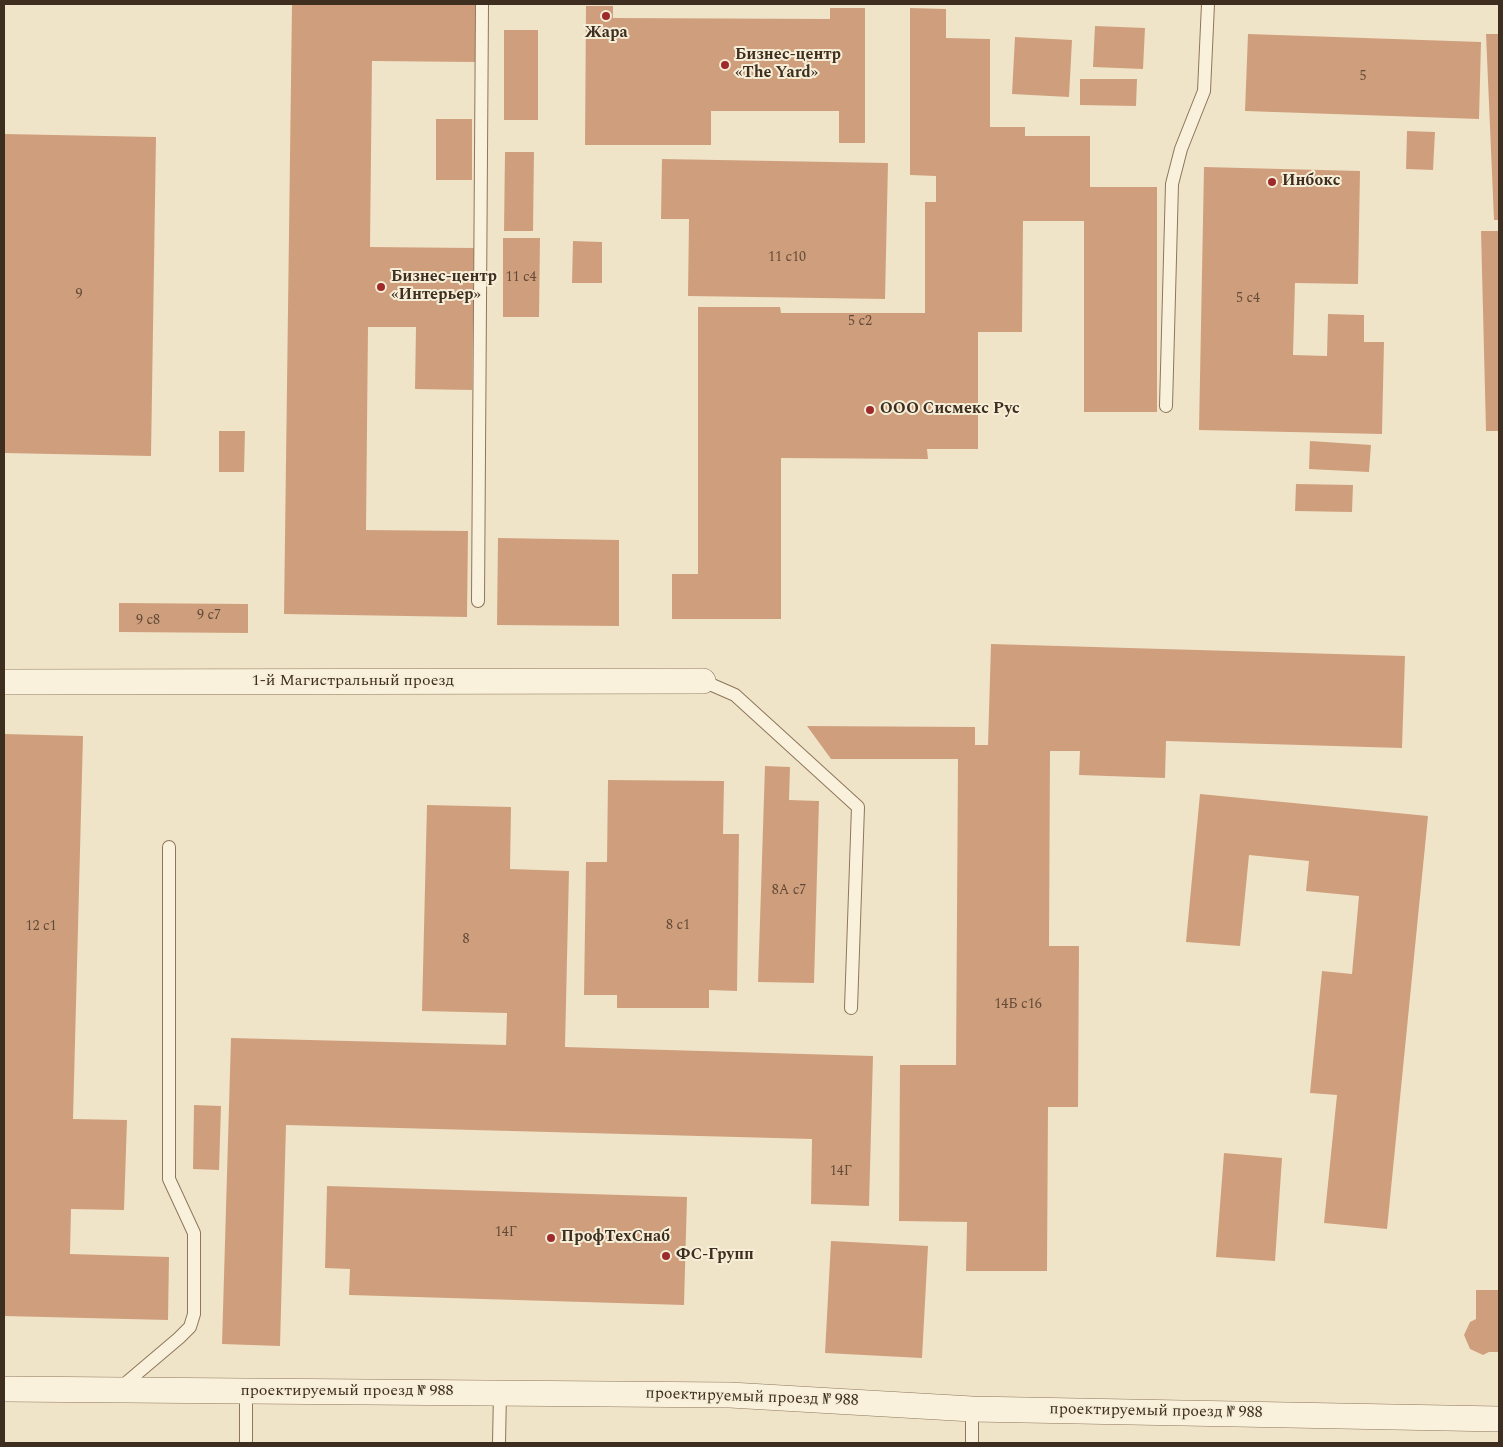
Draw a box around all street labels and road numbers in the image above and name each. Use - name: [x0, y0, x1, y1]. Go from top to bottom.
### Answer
- street label: 1-й Магистральный проезд: [252, 672, 454, 692]
- street label: проектируемый проезд № 988: [240, 1382, 454, 1402]
- street label: проектируемый проезд № 988: [645, 1385, 859, 1411]
- street label: проектируемый проезд № 988: [1049, 1401, 1263, 1423]

